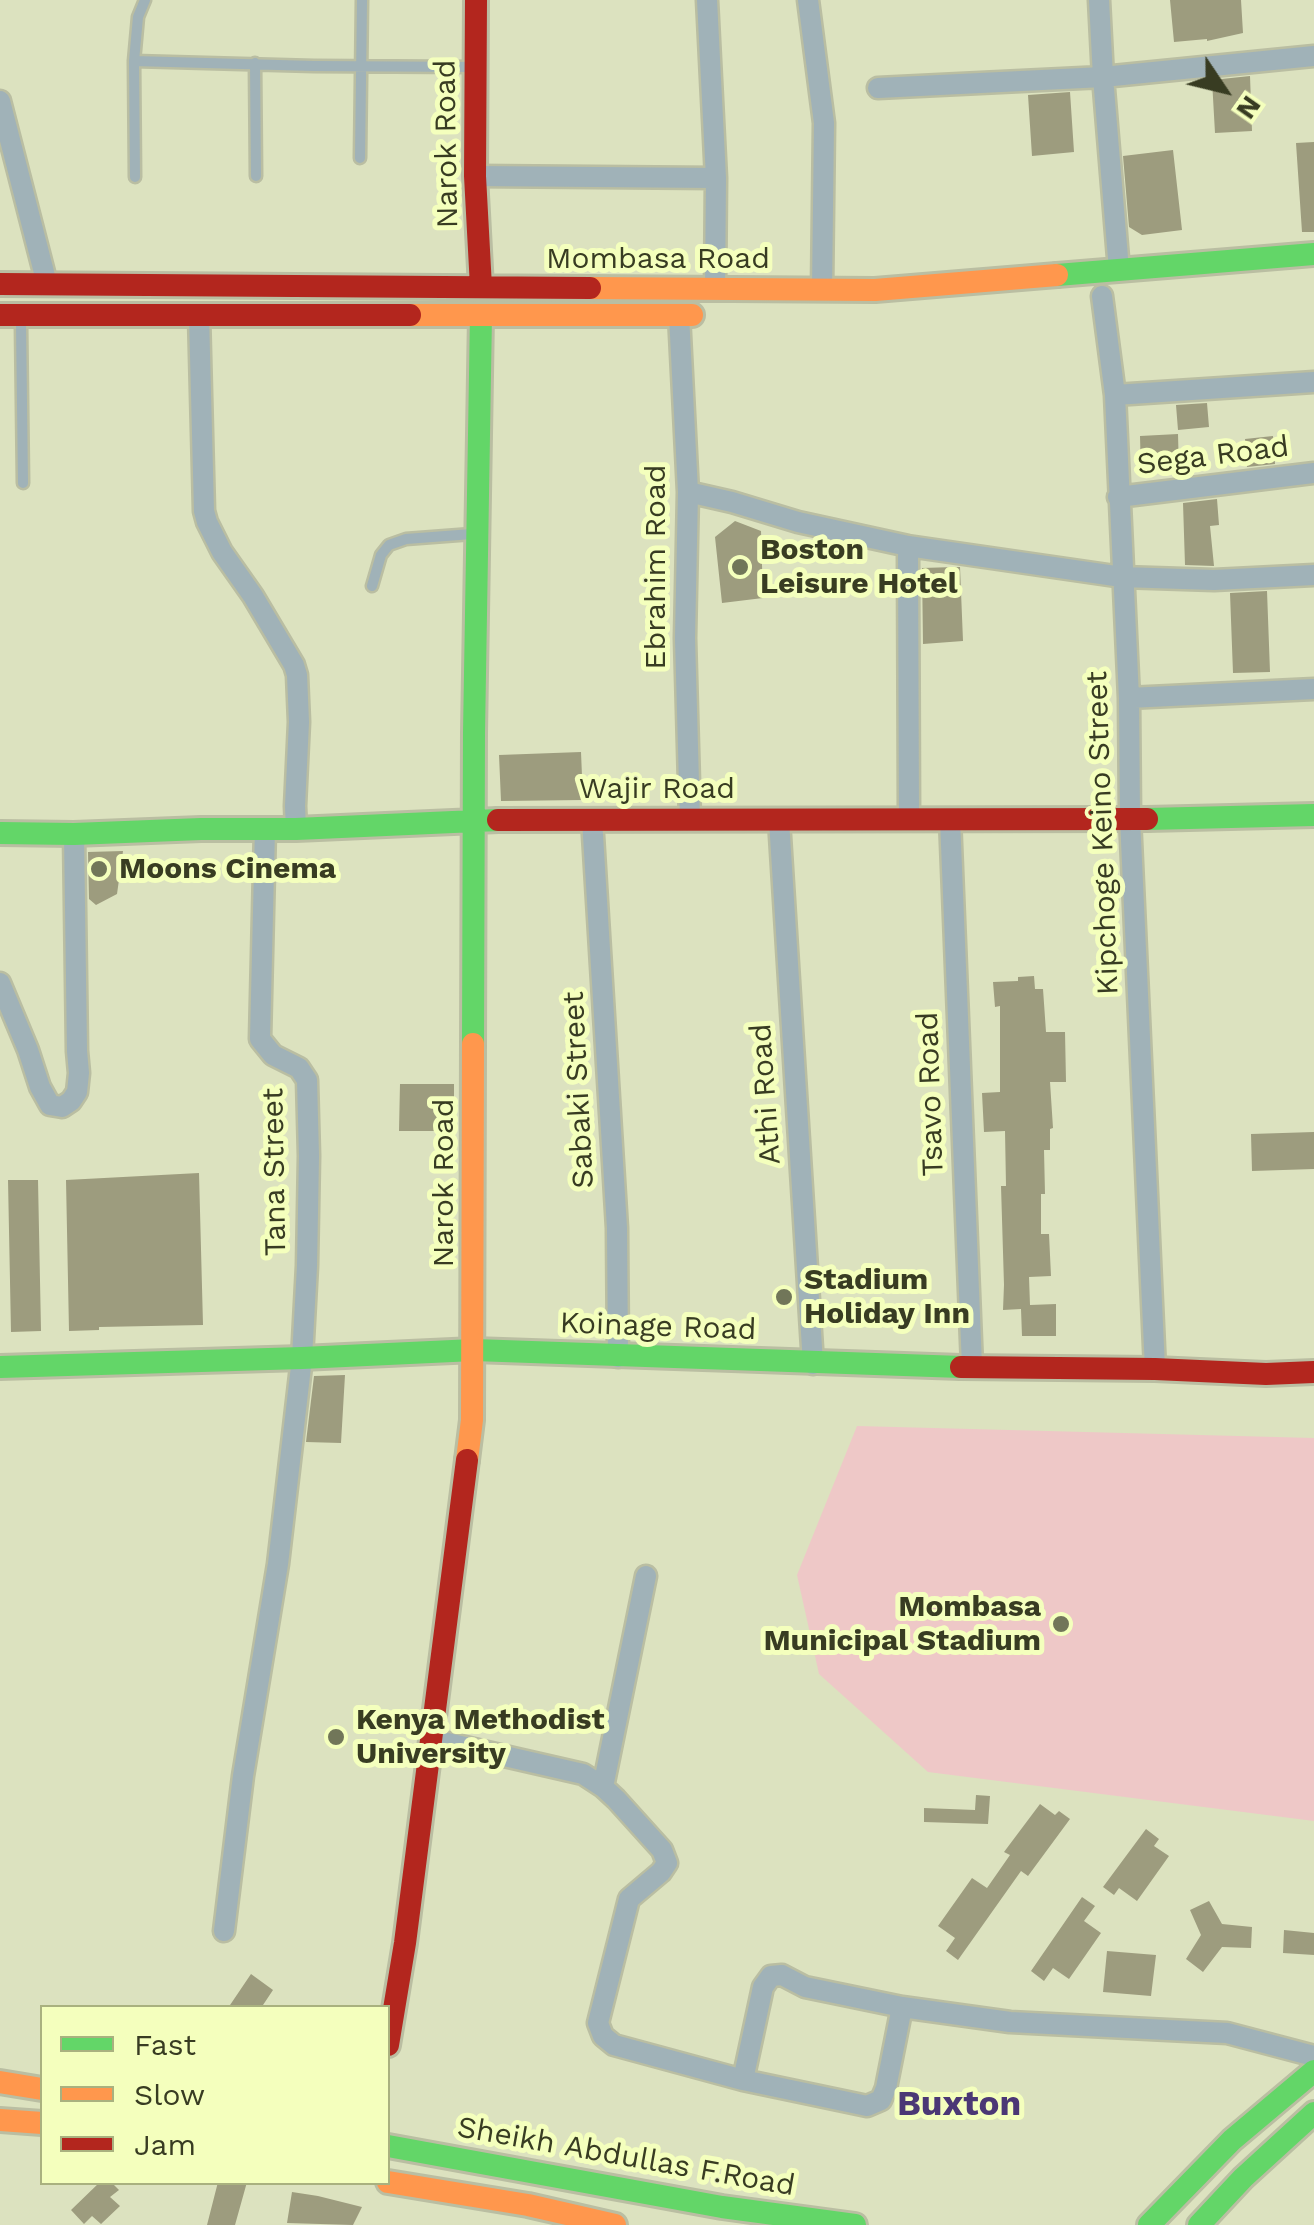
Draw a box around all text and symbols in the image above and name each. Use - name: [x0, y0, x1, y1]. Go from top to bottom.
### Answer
- north arrow: [1174, 40, 1274, 140]
- street label: Narok Road: [428, 59, 466, 229]
- text: N: [1230, 90, 1268, 125]
- street label: Mombasa Road: [546, 241, 770, 277]
- street label: Sega Road: [1135, 429, 1291, 483]
- street label: Ebrahim Road: [638, 464, 674, 670]
- place label: Boston Leisure Hotel: [760, 532, 958, 602]
- marker: Boston Leisure Hotel: [729, 556, 751, 578]
- street label: Kipchoge Keino Street: [1079, 670, 1127, 996]
- street label: Wajir Road: [579, 771, 735, 807]
- place label: Moons Cinema: [119, 851, 336, 887]
- marker: Moons Cinema: [88, 858, 110, 880]
- street label: Sabaki Street: [556, 991, 602, 1189]
- street label: Tsavo Road: [910, 1011, 952, 1177]
- street label: Athi Road: [743, 1022, 789, 1166]
- street label: Tana Street: [256, 1088, 294, 1256]
- street label: Narok Road: [426, 1098, 462, 1268]
- place label: Stadium Holiday Inn: [804, 1262, 970, 1332]
- marker: Stadium Holiday Inn: [773, 1286, 795, 1308]
- street label: Koinage Road: [559, 1306, 757, 1348]
- place label: Mombasa Municipal Stadium: [763, 1589, 1041, 1660]
- marker: Mombasa Municipal Stadium: [1050, 1613, 1072, 1635]
- place label: Kenya Methodist University: [356, 1702, 604, 1772]
- marker: Kenya Methodist University: [325, 1726, 347, 1748]
- legend: [40, 2005, 390, 2185]
- text: Fast: [134, 2027, 196, 2062]
- text: Slow: [134, 2077, 205, 2112]
- district label: Buxton: [897, 2084, 1021, 2126]
- street label: Sheikh Abdullas F.Road: [454, 2110, 798, 2204]
- text: Jam: [134, 2127, 196, 2162]

